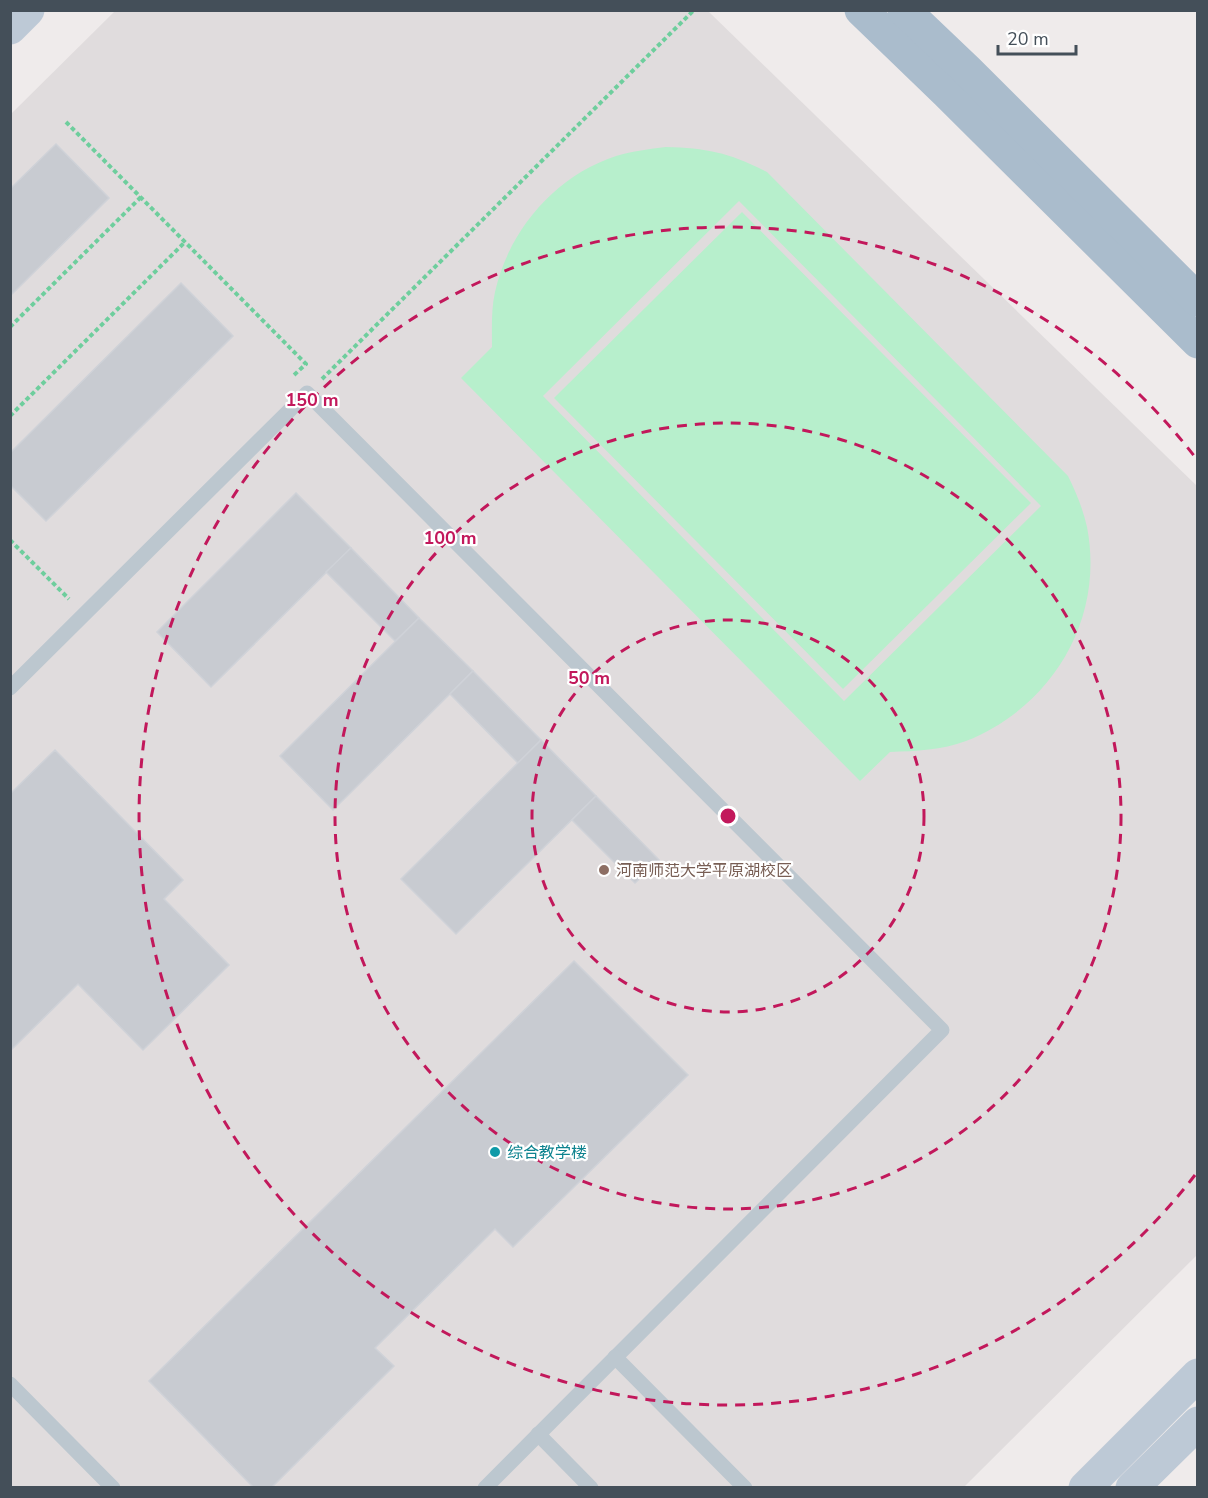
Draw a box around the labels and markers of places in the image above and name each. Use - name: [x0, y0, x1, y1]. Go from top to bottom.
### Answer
- centre of rings: [718, 806, 738, 826]
- place label: 河南师范大学平原湖校区: [616, 860, 792, 882]
- marker: 河南师范大学平原湖校区: [597, 863, 611, 877]
- place label: 综合教学楼: [507, 1142, 587, 1164]
- marker: 综合教学楼: [488, 1145, 502, 1159]

